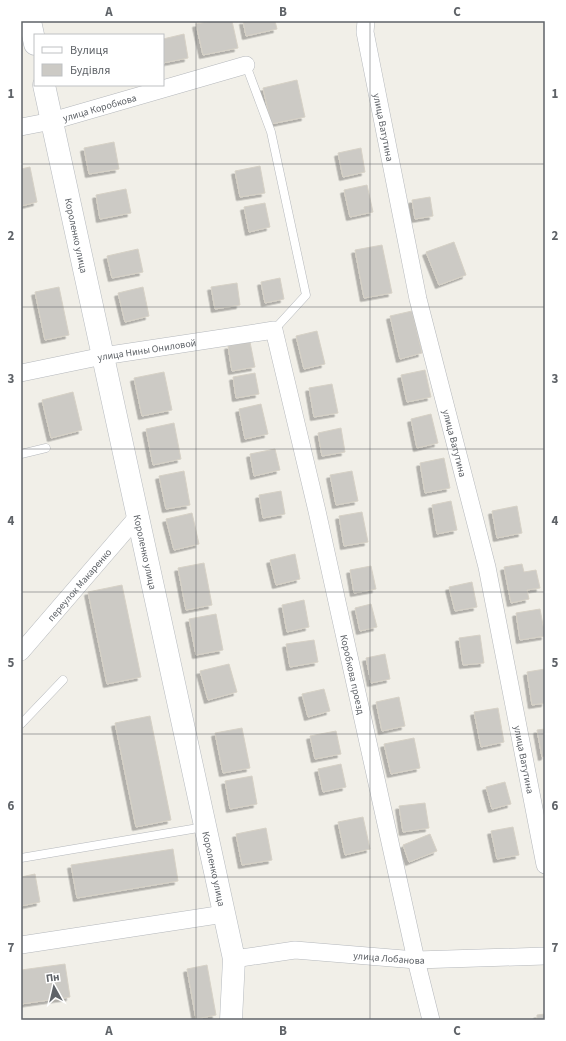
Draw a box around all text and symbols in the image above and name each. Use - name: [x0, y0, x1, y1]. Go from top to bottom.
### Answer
- text: A: [104, 3, 113, 21]
- text: B: [279, 3, 287, 21]
- text: C: [453, 3, 461, 21]
- legend: [34, 34, 164, 86]
- text: Вулиця: [70, 42, 108, 59]
- text: Будівля: [70, 62, 110, 79]
- text: 1: [8, 85, 15, 103]
- text: 1: [552, 85, 559, 103]
- street label: улица Коробкова: [61, 91, 138, 126]
- street label: улица Ватутина: [369, 92, 397, 163]
- street label: Короленко улица: [61, 197, 91, 275]
- text: 2: [8, 227, 15, 245]
- text: 2: [552, 227, 559, 245]
- street label: улица Нины Ониловой: [96, 336, 197, 365]
- text: 3: [8, 370, 15, 388]
- text: 3: [552, 370, 559, 388]
- street label: улица Ватутина: [439, 408, 470, 479]
- text: 4: [8, 512, 15, 530]
- text: 4: [552, 512, 559, 530]
- street label: Короленко улица: [130, 513, 160, 591]
- street label: переулок Макаренко: [45, 546, 115, 625]
- street label: Коробкова проезд: [336, 633, 368, 716]
- text: 5: [8, 654, 15, 672]
- text: 5: [552, 654, 559, 672]
- street label: улица Ватутина: [510, 724, 537, 795]
- text: 6: [8, 797, 15, 815]
- text: 6: [552, 797, 559, 815]
- street label: Короленко улица: [198, 830, 228, 908]
- text: 7: [8, 939, 15, 957]
- text: 7: [552, 939, 559, 957]
- street label: улица Лобанова: [353, 949, 425, 968]
- north arrow: [34, 967, 74, 1007]
- text: Пн: [45, 969, 61, 986]
- text: A: [104, 1022, 113, 1040]
- text: B: [279, 1022, 287, 1040]
- text: C: [453, 1022, 461, 1040]

